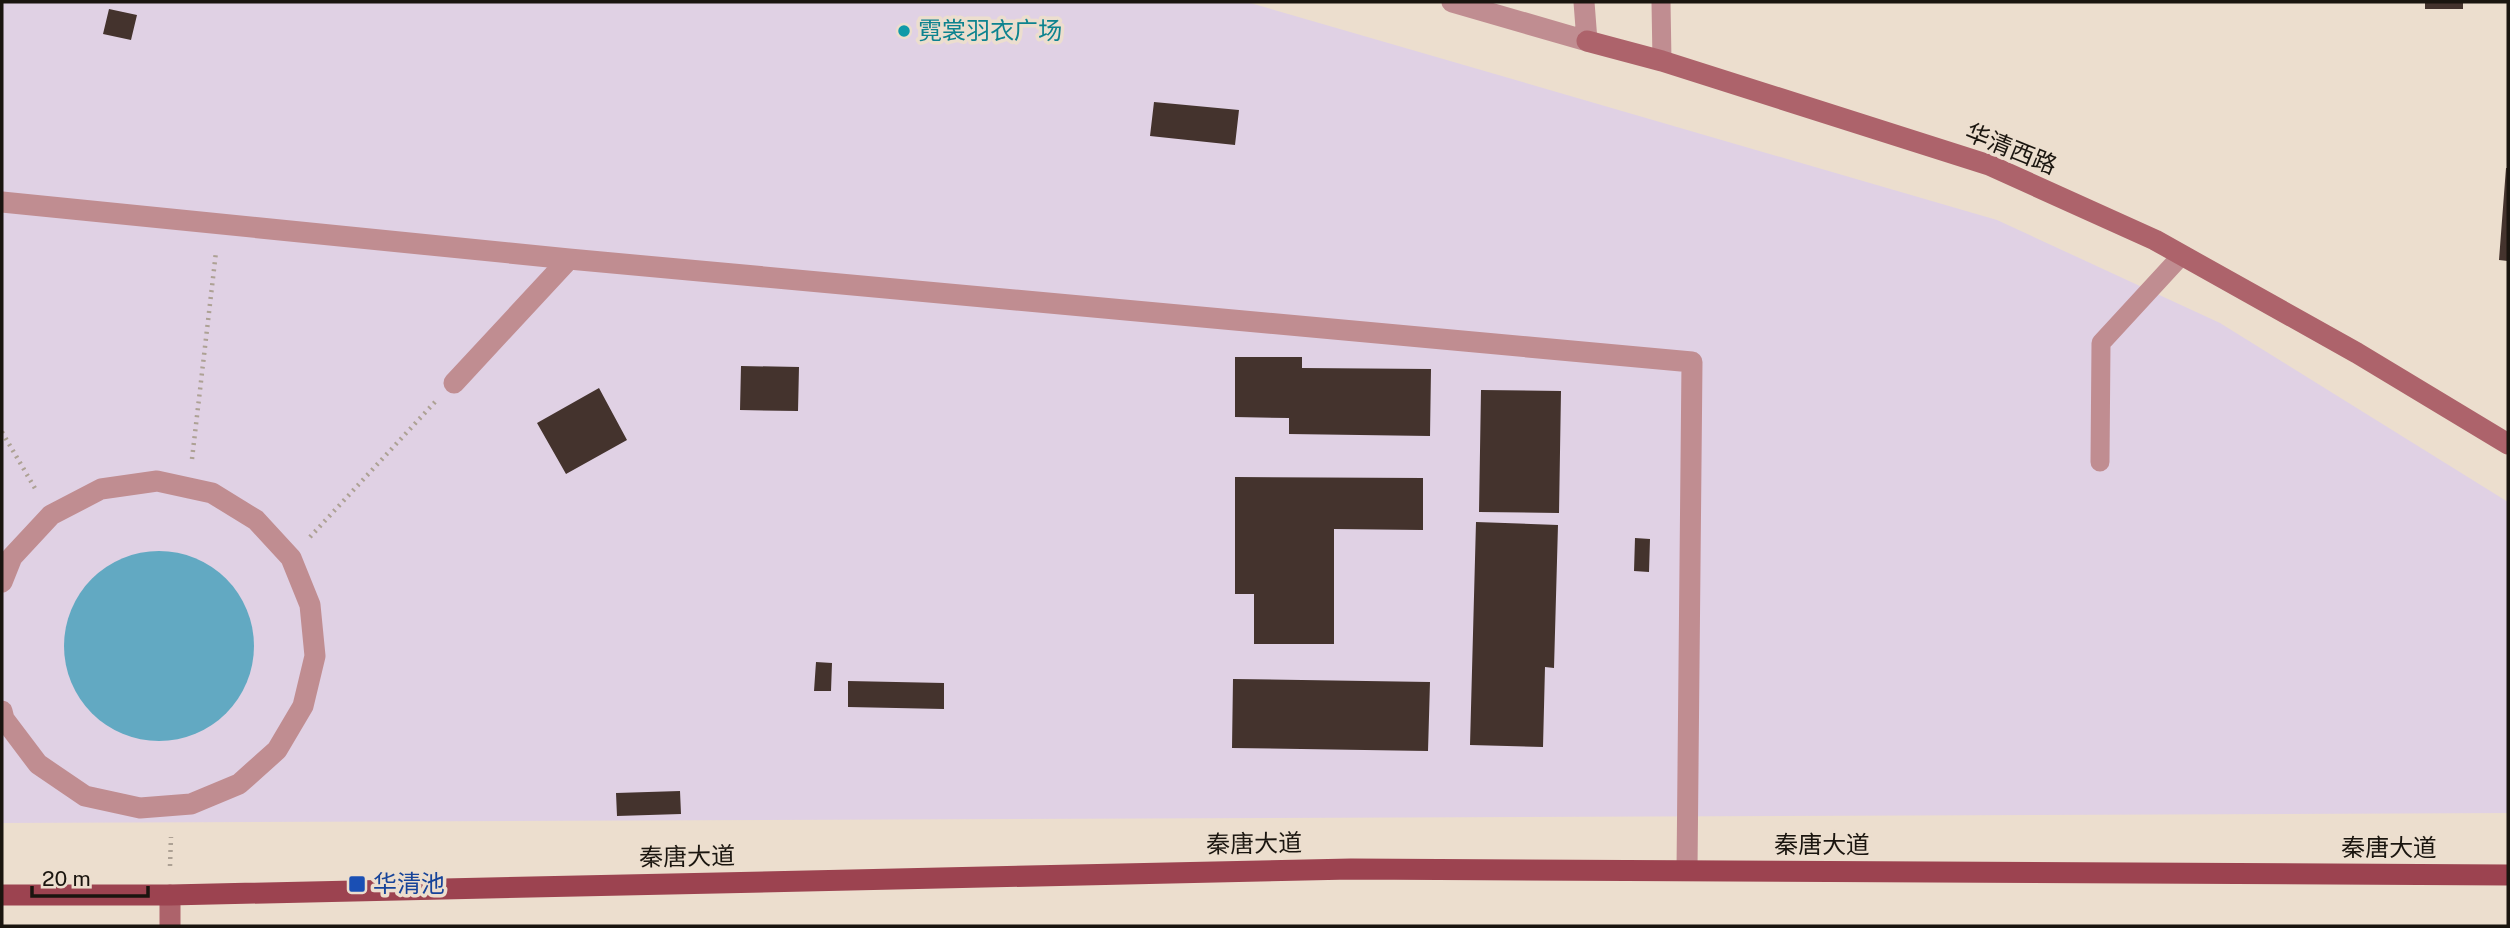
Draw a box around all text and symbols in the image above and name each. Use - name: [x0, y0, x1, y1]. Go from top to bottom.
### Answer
- place label: 霓裳羽衣广场: [918, 16, 1062, 44]
- marker: 霓裳羽衣广场: [896, 23, 912, 39]
- street label: 华清西路: [1962, 117, 2061, 179]
- street label: 秦唐大道: [1206, 828, 1302, 858]
- street label: 秦唐大道: [1774, 830, 1870, 858]
- street label: 秦唐大道: [2341, 833, 2437, 861]
- street label: 秦唐大道: [639, 841, 735, 871]
- scale bar: [32, 855, 147, 899]
- text: 20 m: [42, 866, 91, 891]
- place label: 华清池: [373, 869, 445, 897]
- marker: 华清池: [347, 874, 367, 894]

